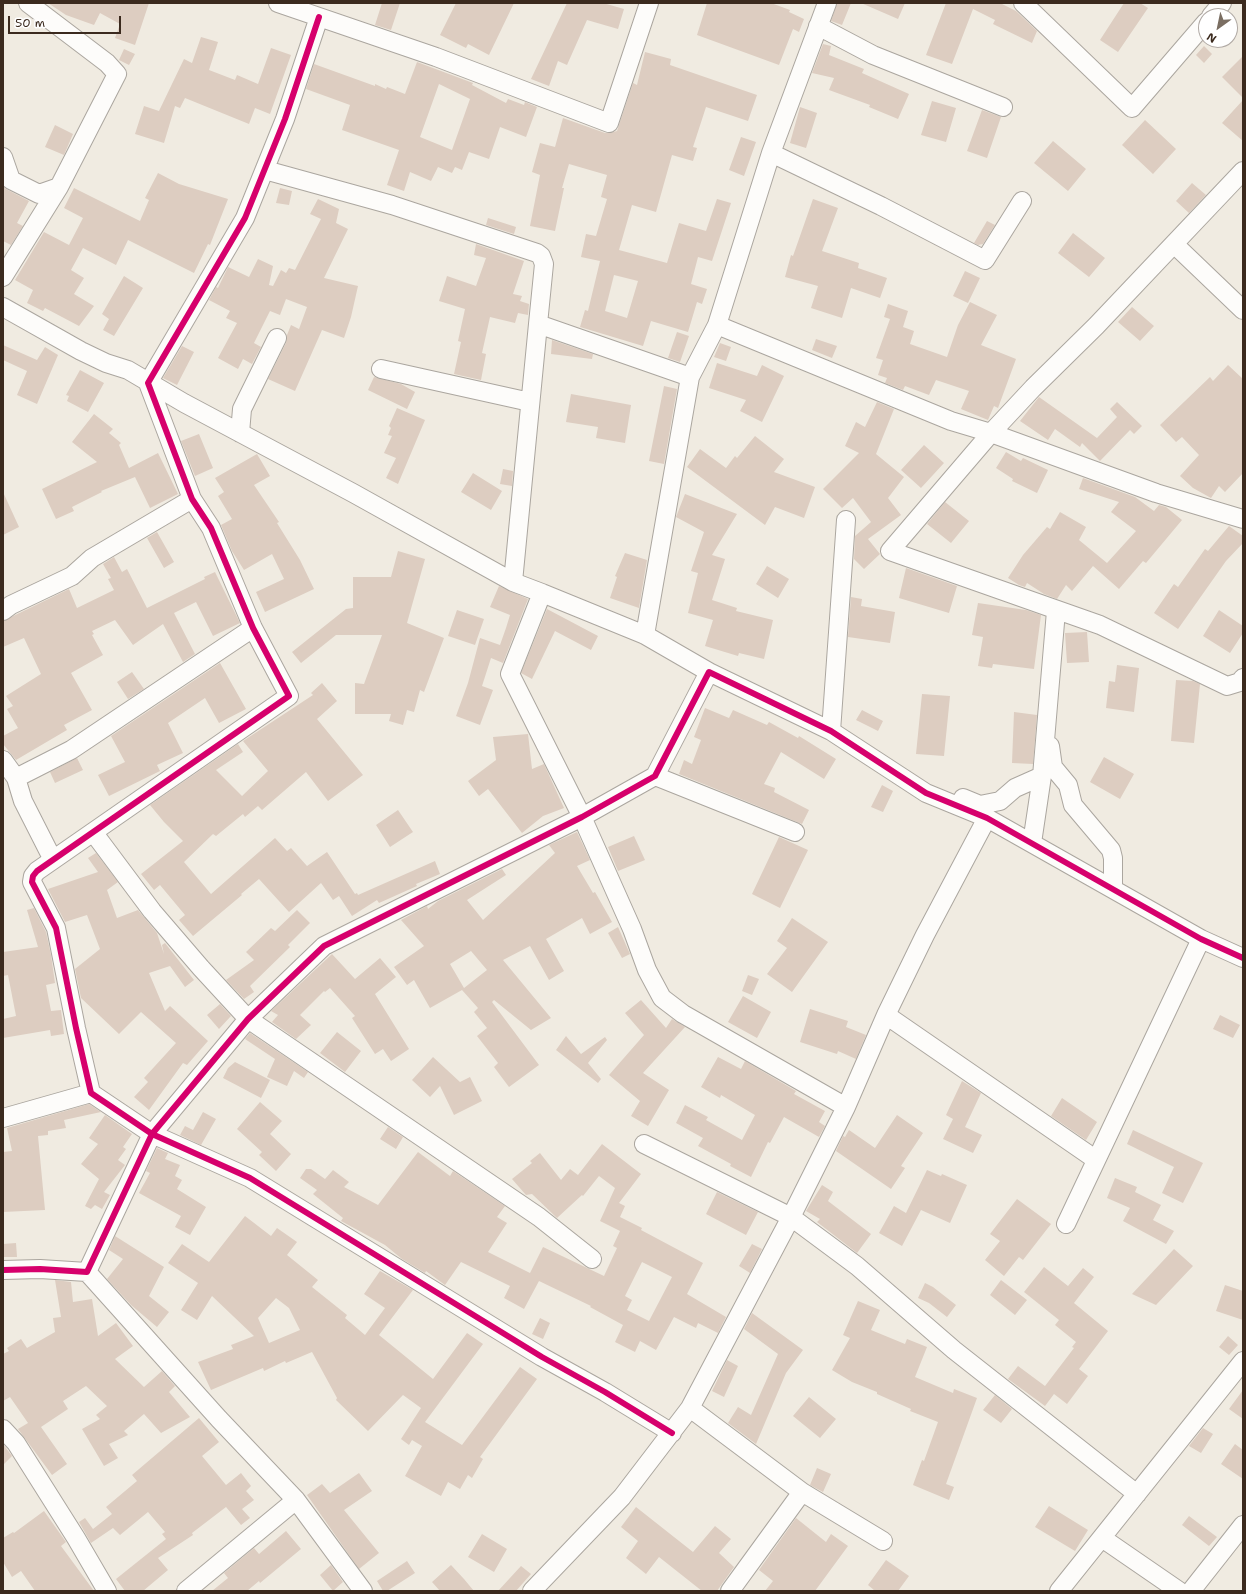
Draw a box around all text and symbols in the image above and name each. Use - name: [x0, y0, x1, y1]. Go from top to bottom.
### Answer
- scale bar: [10, 8, 123, 34]
- north arrow: [1198, 8, 1238, 48]
- text: 50 m: [15, 15, 45, 31]
- text: N: [1204, 29, 1219, 46]

